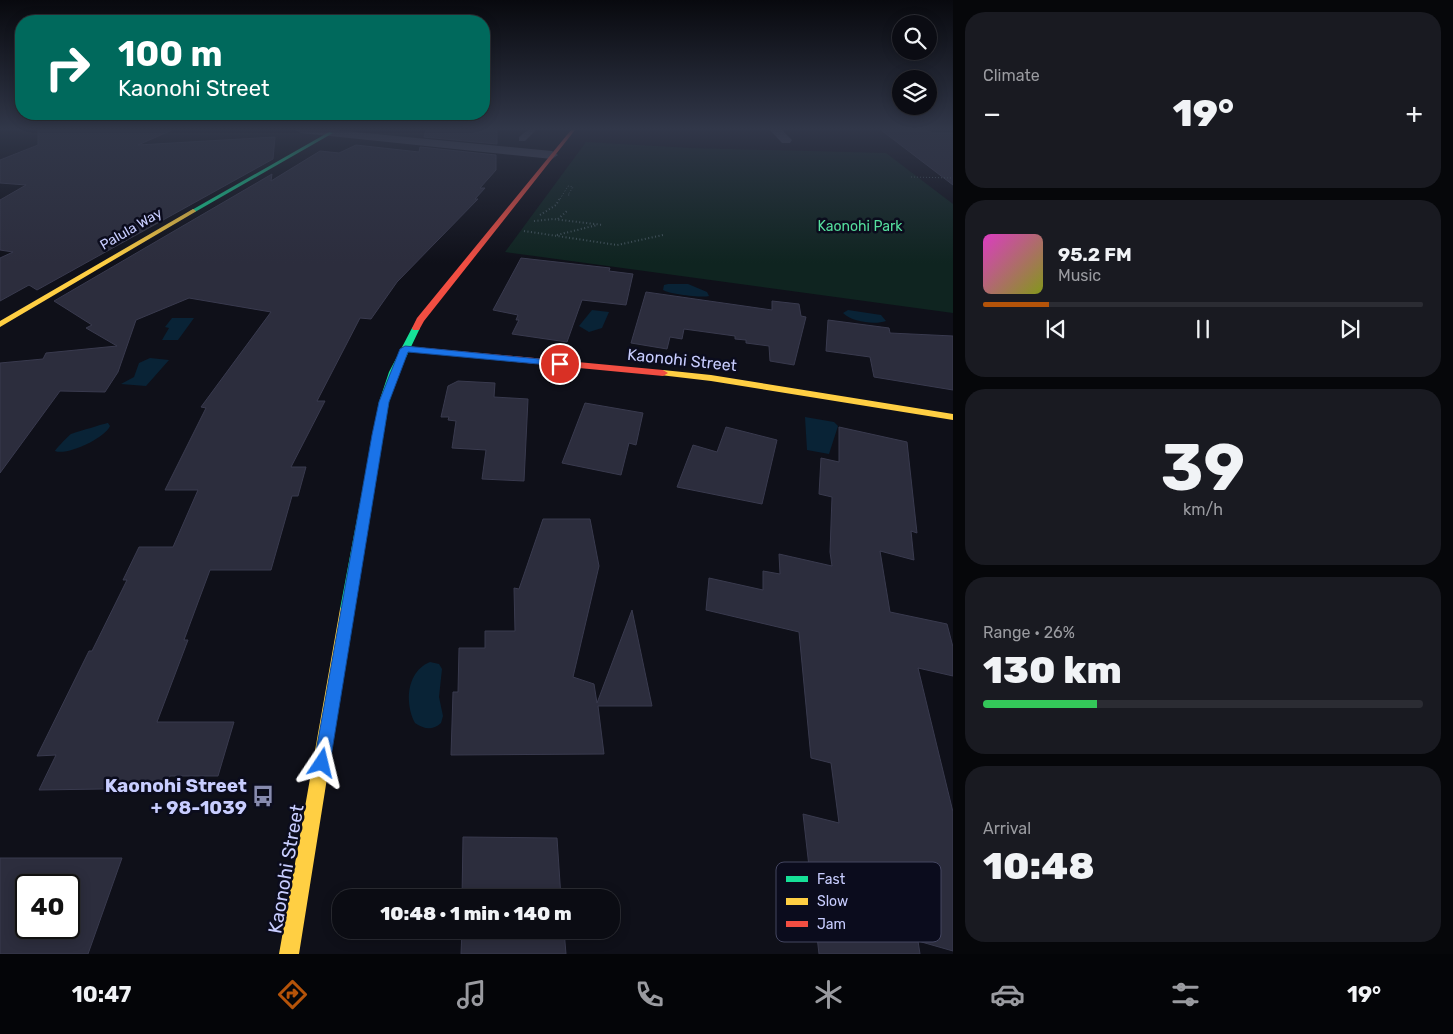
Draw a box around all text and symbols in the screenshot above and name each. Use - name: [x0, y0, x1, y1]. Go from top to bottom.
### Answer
- map controls: [892, 15, 937, 115]
- button: search: [892, 15, 937, 60]
- text: 100 m: [118, 33, 223, 75]
- icon: right: [35, 35, 100, 100]
- text: Climate: [983, 66, 1040, 85]
- button: layers: [892, 70, 937, 115]
- text: Kaonohi Street: [118, 75, 270, 102]
- text: 19°: [1173, 90, 1234, 136]
- text: −: [983, 97, 1001, 130]
- text: +: [1406, 97, 1423, 130]
- street label: Palula Way: [97, 204, 165, 254]
- park label: Kaonohi Park: [817, 218, 903, 235]
- text: 95.2 FM: [1058, 243, 1132, 266]
- text: Music: [1058, 266, 1101, 285]
- icon: previous: [1042, 315, 1070, 343]
- icon: pause: [1189, 315, 1217, 343]
- icon: next: [1336, 315, 1364, 343]
- pin: [539, 343, 581, 385]
- street label: Kaonohi Street: [626, 345, 738, 375]
- icon: arrive: [546, 350, 574, 378]
- text: 39: [1161, 429, 1245, 506]
- text: km/h: [1183, 500, 1223, 519]
- text: Range · 26%: [983, 623, 1075, 642]
- text: 130 km: [983, 647, 1122, 693]
- position arrow: [295, 736, 347, 788]
- place label: Kaonohi Street + 98-1039: [105, 774, 247, 819]
- bus stop icon: Kaonohi Street + 98-1039: [250, 783, 276, 809]
- street label: Kaonohi Street: [263, 802, 309, 935]
- text: Arrival: [983, 819, 1031, 838]
- text: 10:48: [983, 843, 1095, 889]
- legend: [776, 862, 941, 942]
- text: Fast: [817, 871, 846, 888]
- speed limit sign: 40: [15, 874, 80, 939]
- text: Slow: [817, 893, 848, 910]
- text: 10:48 · 1 min · 140 m: [380, 902, 572, 925]
- text: Jam: [817, 916, 846, 933]
- icon: directions: [275, 977, 310, 1012]
- icon: music: [454, 977, 489, 1012]
- icon: phone: [632, 977, 667, 1012]
- icon: climate: [811, 977, 846, 1012]
- icon: car: [990, 977, 1025, 1012]
- icon: filters: [1168, 977, 1203, 1012]
- text: 10:47: [72, 981, 131, 1008]
- text: 19°: [1347, 981, 1381, 1008]

